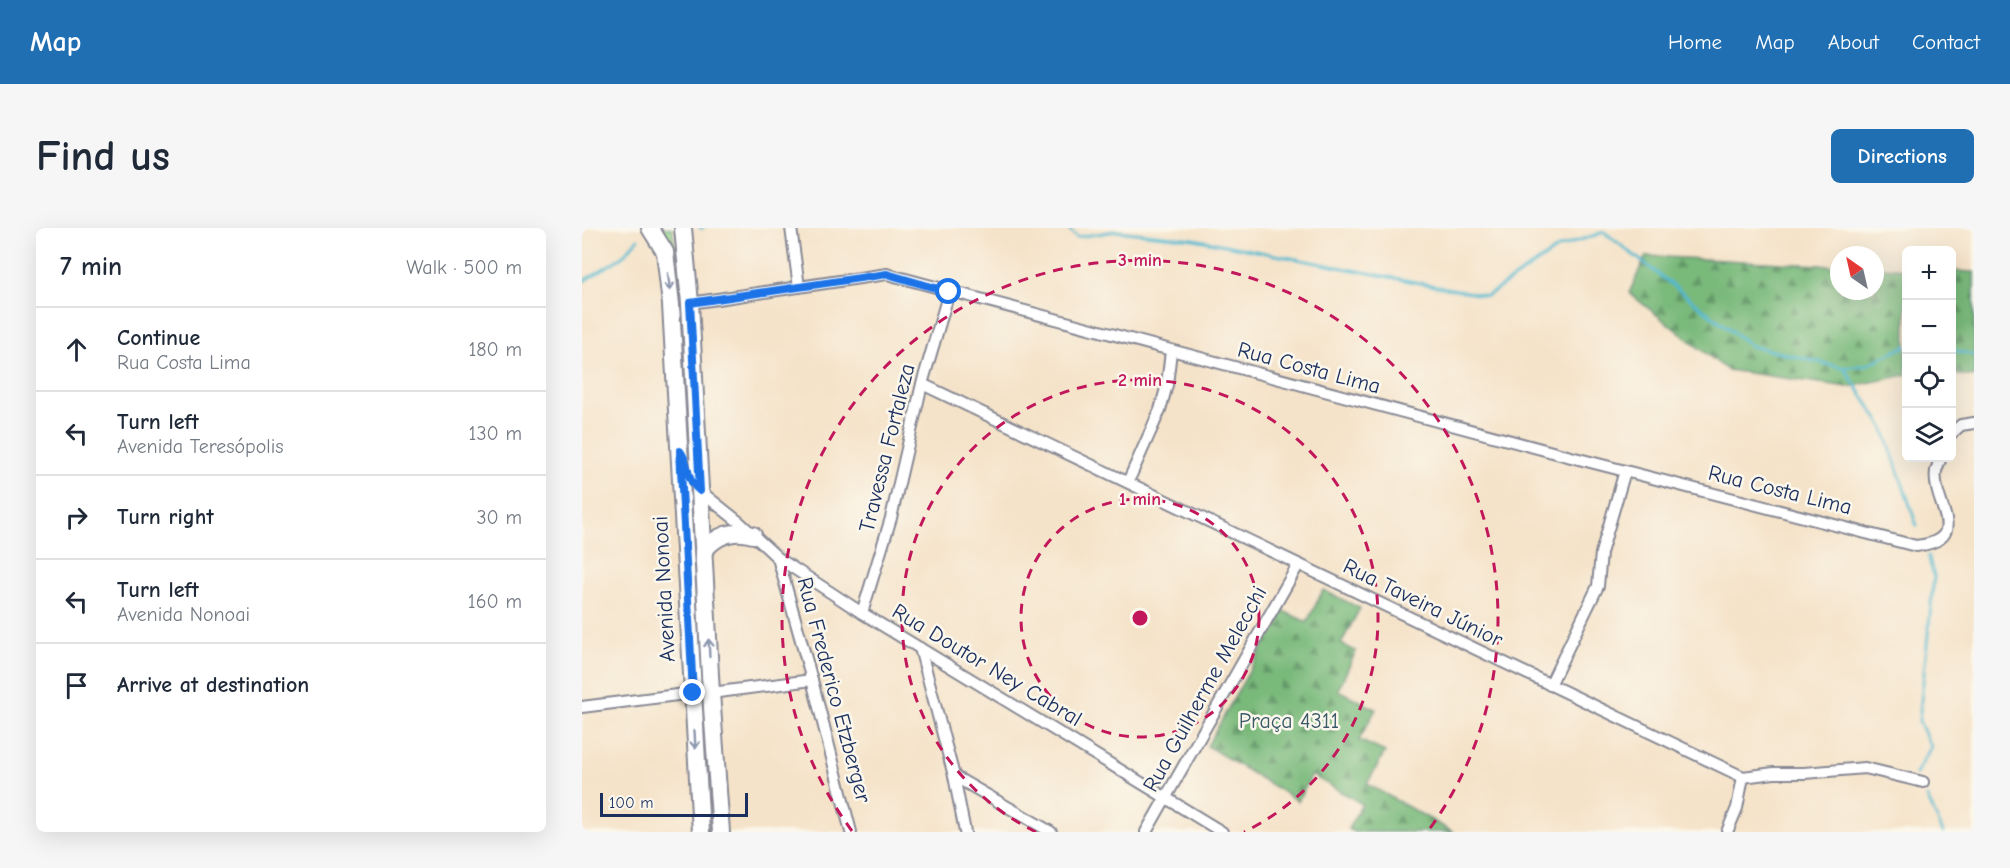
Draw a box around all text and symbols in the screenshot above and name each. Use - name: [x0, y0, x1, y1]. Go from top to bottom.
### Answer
- text: Map: [30, 26, 81, 58]
- text: Home: [1668, 30, 1722, 54]
- text: Map: [1755, 30, 1795, 54]
- text: About: [1828, 30, 1879, 54]
- text: Contact: [1912, 30, 1980, 54]
- button: Directions: [1831, 129, 1974, 183]
- text: Find us: [36, 132, 170, 181]
- north arrow: [1830, 246, 1884, 300]
- map controls: [1902, 246, 1956, 462]
- button: +: [1902, 246, 1956, 300]
- text: 3 min: [1118, 250, 1162, 271]
- text: 7 min: [60, 252, 122, 282]
- text: Walk · 500 m: [406, 256, 522, 279]
- one-way arrow: [663, 271, 674, 291]
- route start: [935, 278, 961, 304]
- button: −: [1902, 300, 1956, 354]
- text: Continue: [117, 325, 200, 351]
- icon: ahead: [60, 333, 93, 366]
- street label: Rua Costa Lima: [1235, 336, 1383, 400]
- text: 180 m: [468, 338, 522, 361]
- text: Rua Costa Lima: [117, 351, 251, 374]
- button: locate: [1902, 354, 1956, 408]
- street label: Travessa Fortaleza: [853, 361, 921, 535]
- text: 2 min: [1118, 370, 1162, 391]
- button: layers: [1902, 408, 1956, 462]
- text: Turn left: [117, 409, 199, 435]
- icon: left: [60, 417, 93, 450]
- text: 130 m: [469, 422, 522, 445]
- text: Avenida Teresópolis: [117, 435, 284, 458]
- street label: Rua Costa Lima: [1705, 460, 1855, 520]
- text: 1 min: [1119, 489, 1161, 510]
- icon: right: [60, 501, 93, 534]
- text: Turn right: [117, 504, 214, 530]
- text: 30 m: [476, 506, 522, 529]
- street label: Avenida Nonoai: [647, 515, 681, 663]
- street label: Rua Taveira Júnior: [1339, 553, 1507, 653]
- street label: Rua Frederico Etzberger: [791, 574, 877, 806]
- text: Turn left: [117, 577, 199, 603]
- street label: Rua Guilherme Melecchi: [1138, 582, 1272, 796]
- icon: left: [60, 585, 93, 618]
- text: 160 m: [468, 590, 522, 613]
- street label: Rua Doutor Ney Cabral: [887, 598, 1087, 732]
- text: Avenida Nonoai: [117, 603, 250, 626]
- centre of rings: [1130, 608, 1150, 628]
- one-way arrow: [703, 638, 714, 658]
- icon: arrive: [60, 669, 93, 702]
- text: Arrive at destination: [117, 672, 309, 698]
- route end: [679, 679, 705, 705]
- park label: Praça 4311: [1239, 708, 1339, 734]
- one-way arrow: [690, 730, 701, 750]
- scale bar: [600, 790, 748, 818]
- text: 100 m: [609, 794, 653, 812]

